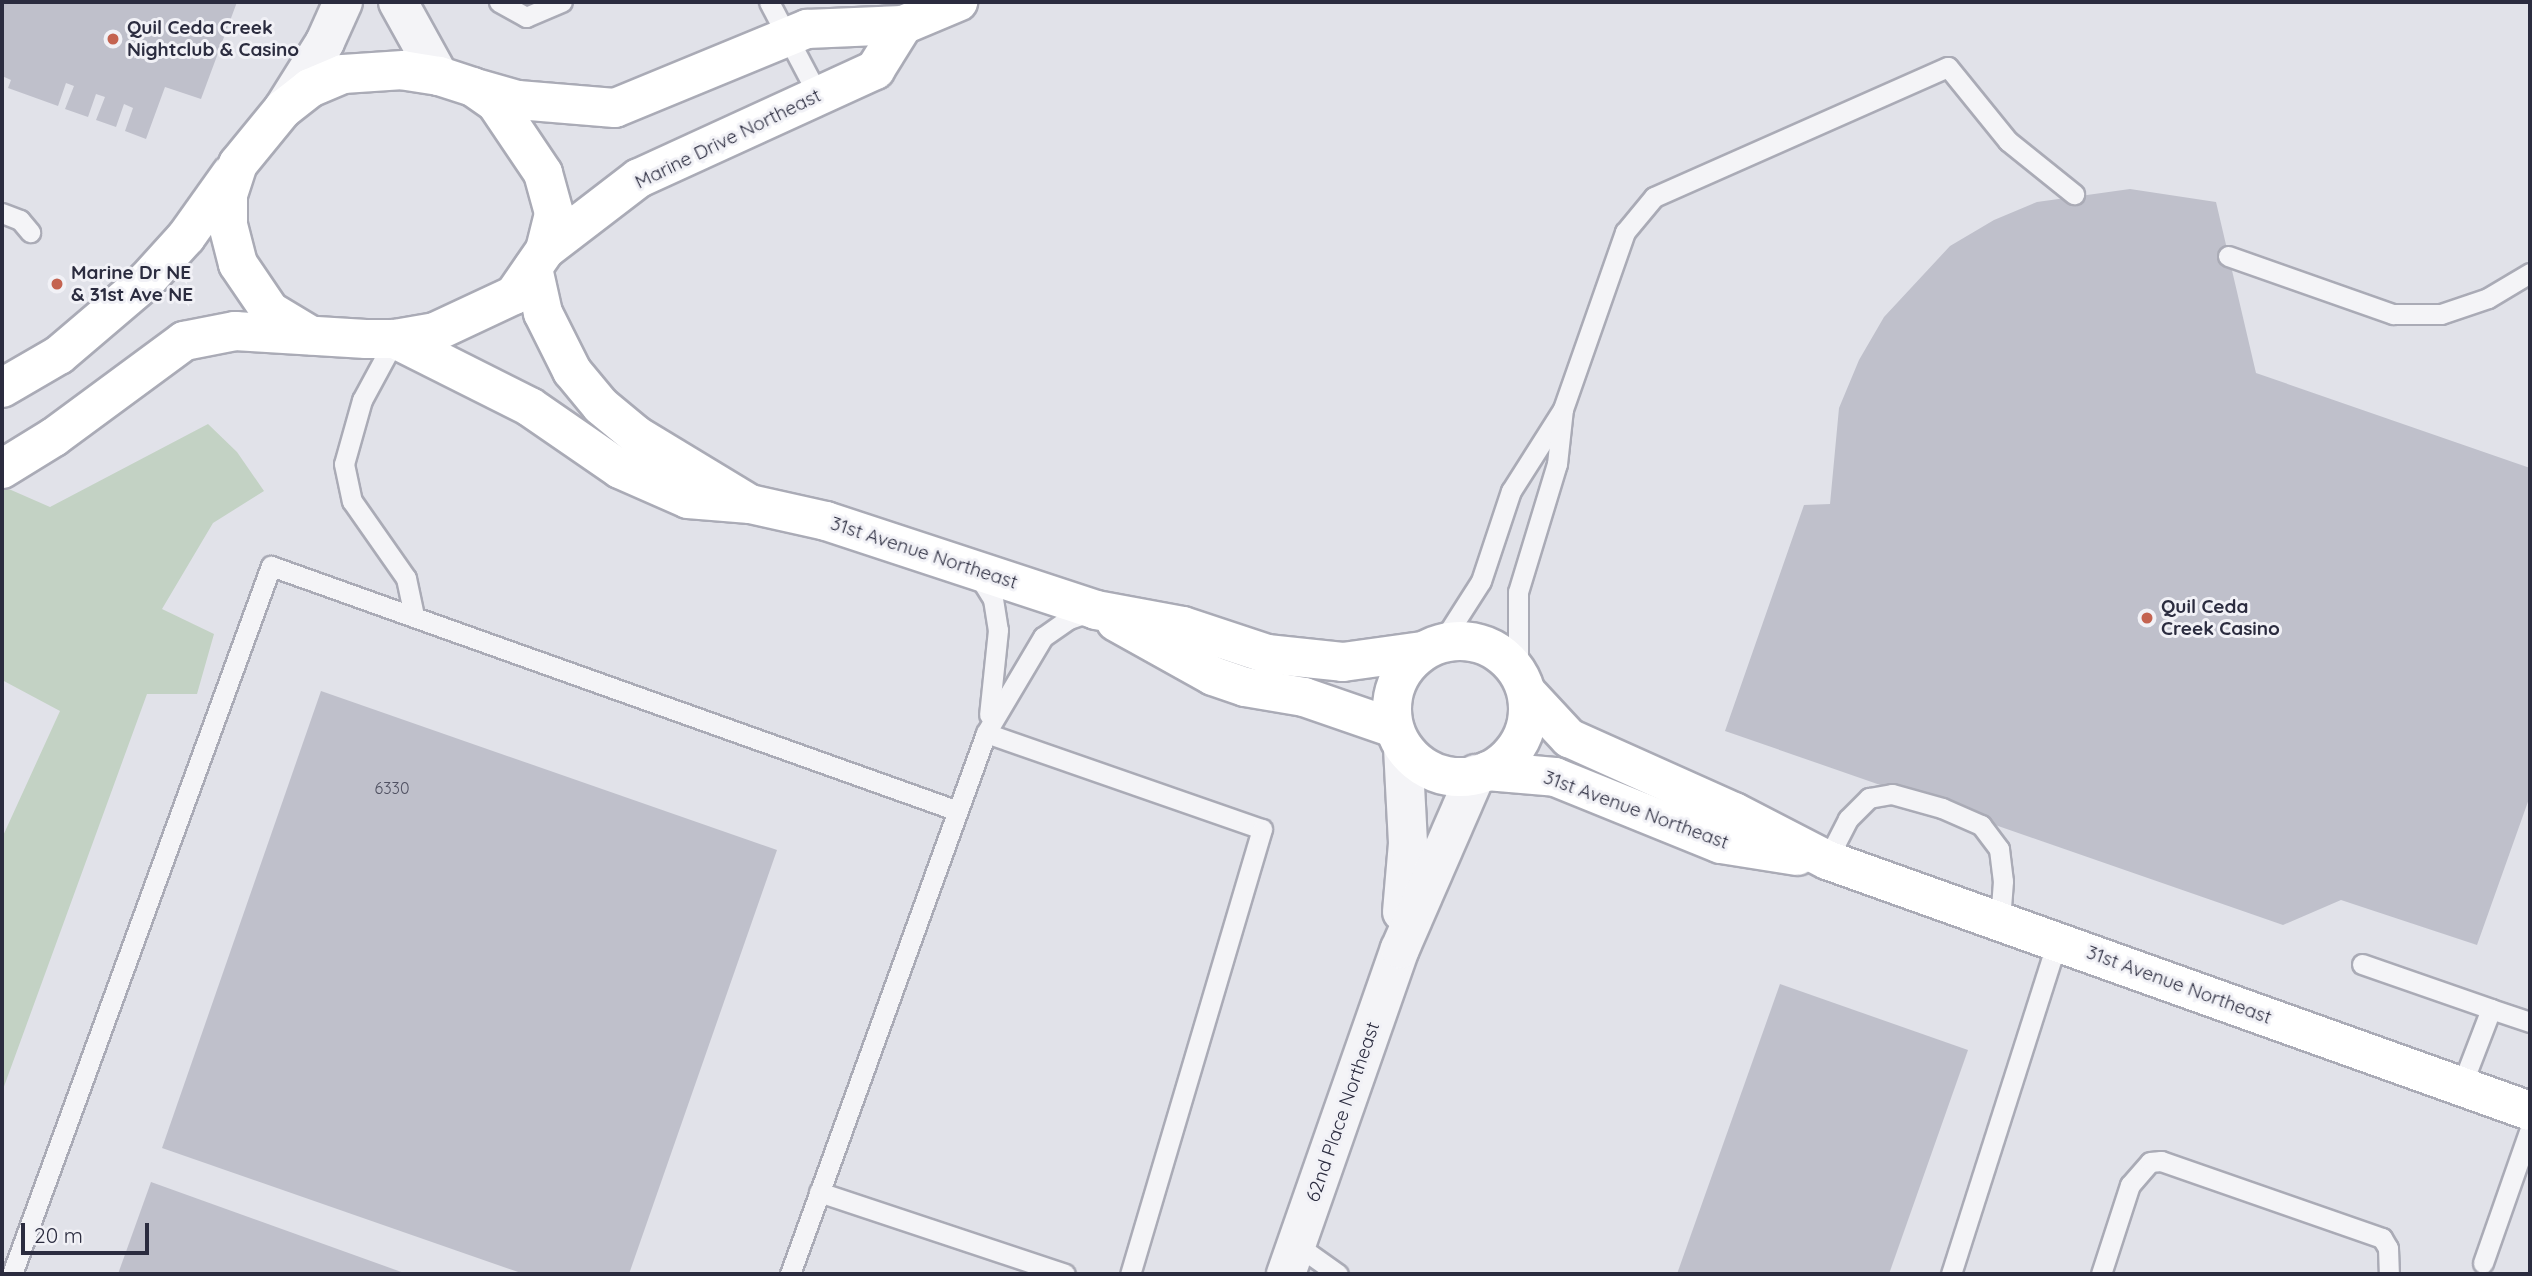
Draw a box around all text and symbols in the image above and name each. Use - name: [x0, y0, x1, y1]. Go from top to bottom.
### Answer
- place label: Quil Ceda Creek Nightclub & Casino: [127, 17, 299, 61]
- marker: Quil Ceda Creek Nightclub & Casino: [105, 31, 121, 47]
- street label: Marine Drive Northeast: [631, 84, 825, 194]
- place label: Marine Dr NE & 31st Ave NE: [71, 262, 193, 306]
- marker: Marine Dr NE & 31st Ave NE: [49, 276, 65, 292]
- street label: 31st Avenue Northeast: [828, 512, 1020, 594]
- place label: Quil Ceda Creek Casino: [2161, 596, 2280, 640]
- marker: Quil Ceda Creek Casino: [2139, 610, 2155, 626]
- street label: 31st Avenue Northeast: [1540, 766, 1732, 854]
- house number: 6330: [375, 778, 409, 798]
- street label: 31st Avenue Northeast: [2083, 941, 2275, 1029]
- street label: 62nd Place Northeast: [1301, 1019, 1385, 1205]
- scale bar: [24, 1210, 152, 1254]
- text: 20 m: [34, 1222, 83, 1248]

